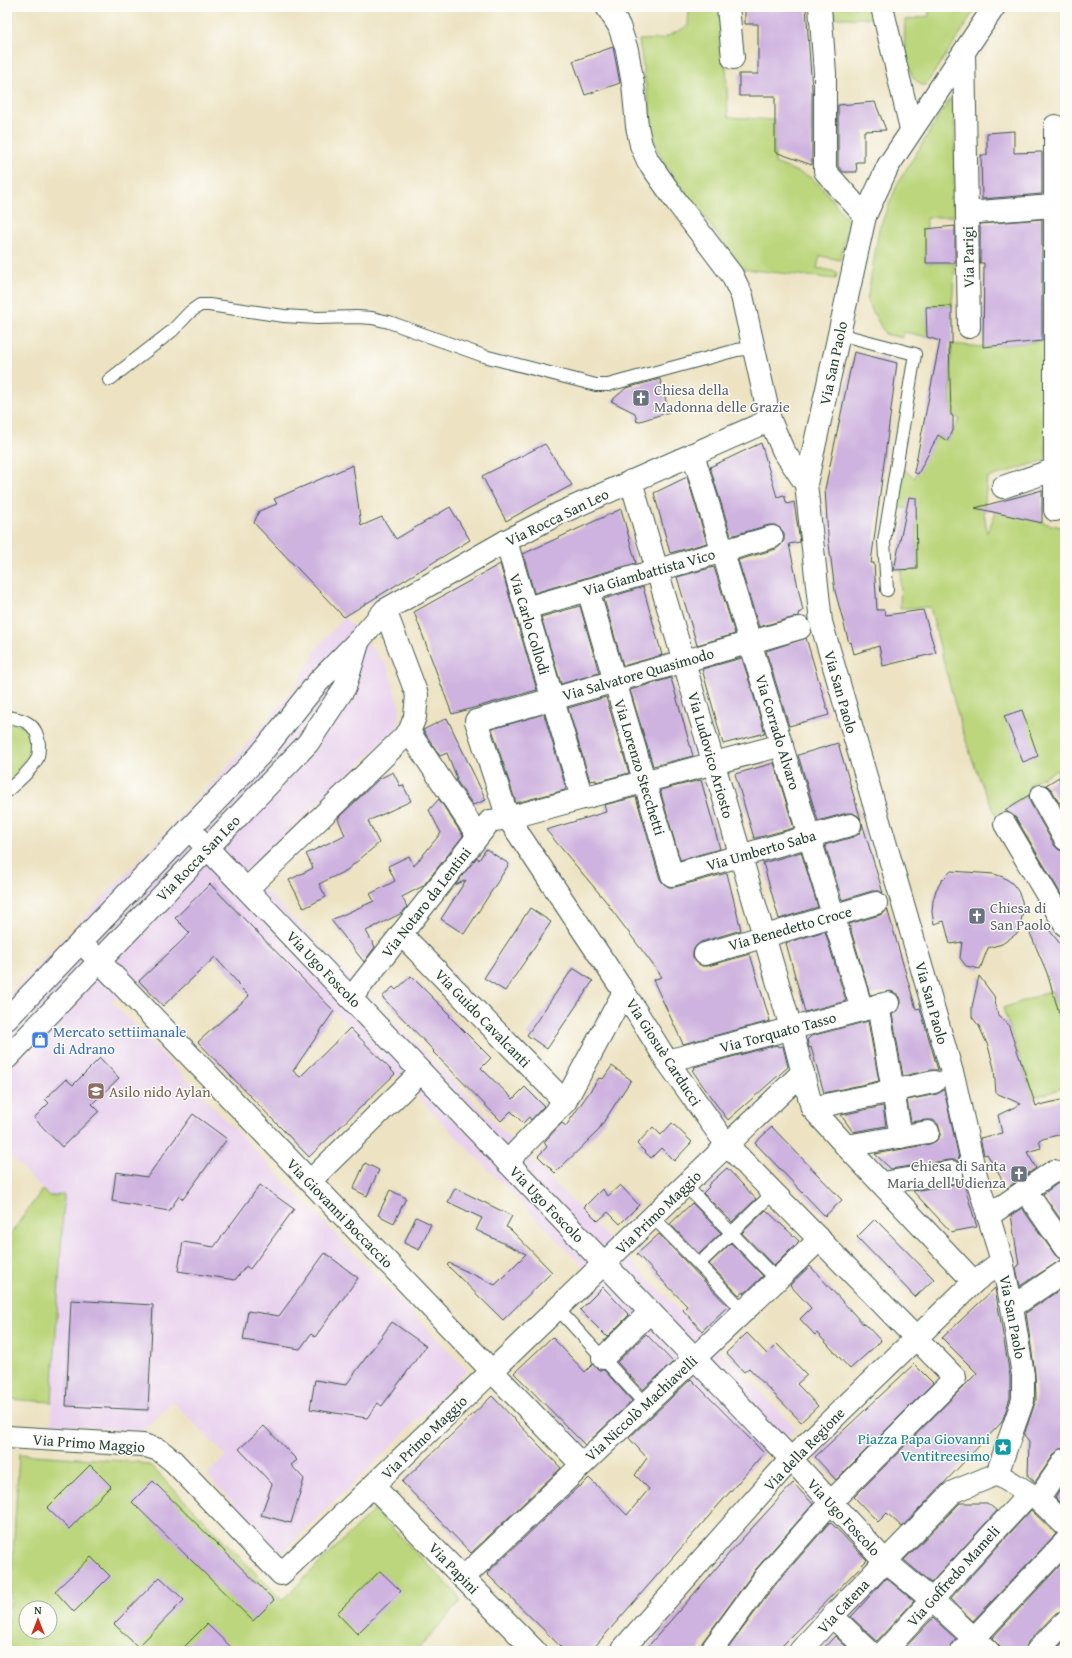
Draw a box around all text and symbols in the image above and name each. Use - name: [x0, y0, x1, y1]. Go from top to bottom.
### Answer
- street label: Via Parigi: [957, 226, 979, 288]
- street label: Via San Paolo: [814, 319, 852, 407]
- place label: Chiesa della Madonna delle Grazie: [654, 379, 790, 417]
- church icon: Chiesa della Madonna delle Grazie: [631, 388, 651, 408]
- street label: Via Rocca San Leo: [502, 483, 612, 551]
- street label: Via Giambattista Vico: [581, 543, 718, 601]
- street label: Via Carlo Collodi: [505, 571, 555, 677]
- street label: Via Salvatore Quasimodo: [560, 642, 716, 706]
- street label: Via San Paolo: [819, 648, 863, 736]
- street label: Via Corrado Alvaro: [750, 672, 806, 793]
- street label: Via Ludovico Ariosto: [683, 689, 739, 821]
- street label: Via Lorenzo Stecchetti: [609, 696, 671, 838]
- street label: Via Rocca San Leo: [151, 810, 245, 906]
- street label: Via Umberto Saba: [704, 824, 818, 876]
- street label: Via Notaro da Lentini: [376, 843, 476, 961]
- place label: Chiesa di San Paolo: [990, 897, 1051, 935]
- street label: Via Benedetto Croce: [726, 900, 854, 956]
- church icon: Chiesa di San Paolo: [967, 906, 987, 926]
- street label: Via Ugo Foscolo: [282, 926, 366, 1012]
- street label: Via San Paolo: [910, 959, 954, 1047]
- street label: Via Guido Cavalcanti: [430, 964, 536, 1072]
- street label: Via Giosuè Carducci: [621, 994, 707, 1110]
- street label: Via Torquato Tasso: [717, 1006, 839, 1058]
- place label: Mercato settiimanale di Adrano: [53, 1021, 186, 1059]
- shop icon: Mercato settiimanale di Adrano: [30, 1030, 50, 1050]
- school or university icon: Asilo nido Aylan: [86, 1081, 106, 1101]
- place label: Asilo nido Aylan: [109, 1081, 211, 1102]
- street label: Via Giovanni Boccaccio: [282, 1153, 398, 1273]
- place label: Chiesa di Santa Maria dell'Udienza: [887, 1155, 1006, 1193]
- street label: Via Ugo Foscolo: [505, 1161, 589, 1247]
- church icon: Chiesa di Santa Maria dell'Udienza: [1009, 1164, 1029, 1184]
- street label: Via Primo Maggio: [610, 1165, 706, 1259]
- street label: Via San Paolo: [995, 1273, 1032, 1361]
- street label: Via Niccolò Machiavelli: [580, 1350, 702, 1466]
- street label: Via Primo Maggio: [376, 1390, 472, 1484]
- street label: Via della Regione: [759, 1403, 849, 1495]
- place label: Piazza Papa Giovanni Ventitreesimo: [858, 1428, 990, 1466]
- street label: Via Primo Maggio: [32, 1429, 146, 1457]
- place icon: Piazza Papa Giovanni Ventitreesimo: [993, 1437, 1013, 1457]
- street label: Via Ugo Foscolo: [802, 1474, 886, 1561]
- street label: Via Goffredo Mameli: [902, 1521, 1004, 1631]
- street label: Via Papini: [424, 1537, 484, 1599]
- street label: Via Catena: [812, 1574, 874, 1638]
- north arrow: [18, 1600, 58, 1640]
- text: N: [34, 1602, 42, 1618]

